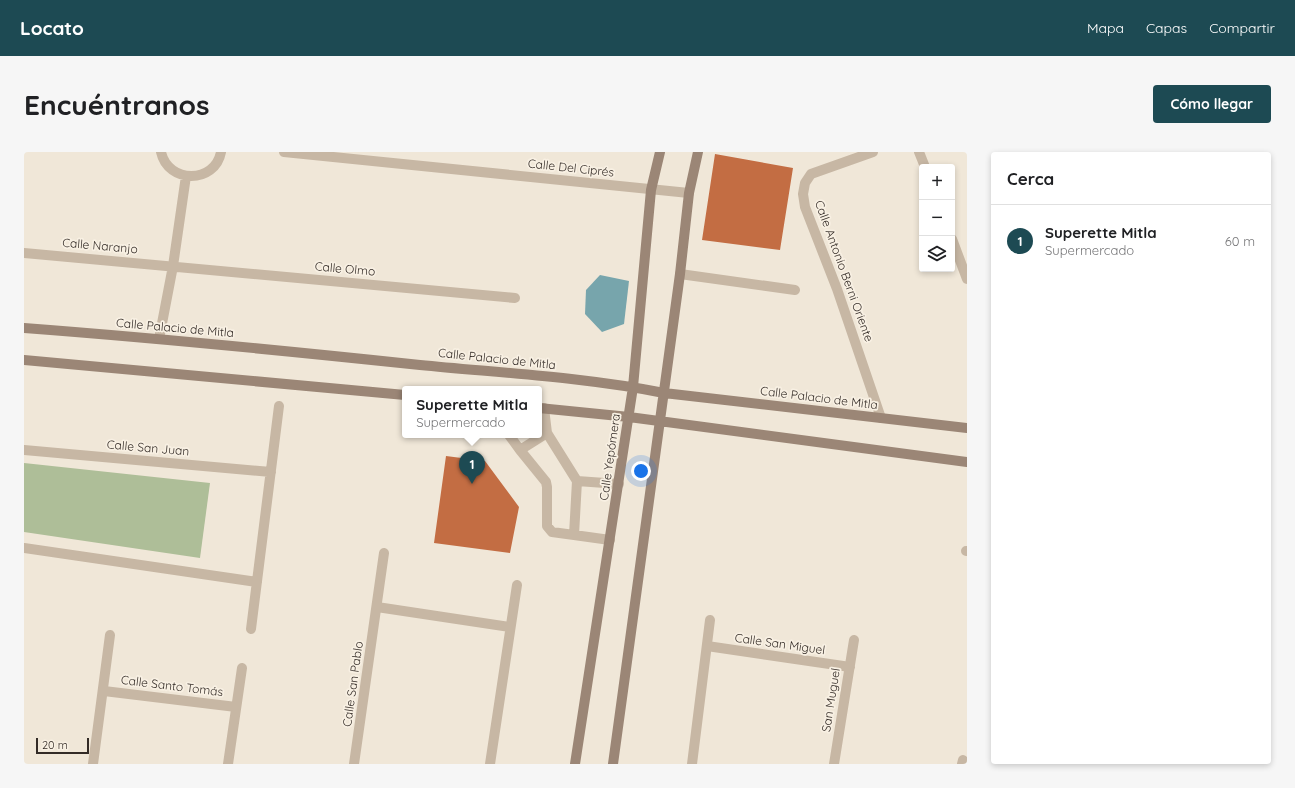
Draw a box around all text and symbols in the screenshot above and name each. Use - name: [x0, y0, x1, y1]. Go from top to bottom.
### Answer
- text: Locato: [20, 16, 84, 40]
- text: Mapa: [1087, 19, 1124, 37]
- text: Capas: [1146, 19, 1187, 37]
- text: Compartir: [1209, 19, 1275, 37]
- button: Cómo llegar: [1153, 85, 1271, 123]
- text: Encuéntranos: [24, 87, 209, 122]
- street label: Calle Del Ciprés: [527, 156, 615, 180]
- map controls: [919, 164, 955, 272]
- button: +: [919, 164, 955, 200]
- text: Cerca: [1007, 168, 1054, 189]
- street label: Calle Antonio Berni Oriente: [812, 198, 877, 344]
- button: −: [919, 200, 955, 236]
- text: Superette Mitla: [1045, 223, 1157, 242]
- text: 1: [1017, 233, 1023, 249]
- text: 60 m: [1225, 233, 1255, 249]
- street label: Calle Naranjo: [62, 235, 138, 256]
- button: layers: [919, 236, 955, 272]
- text: Supermercado: [1045, 242, 1134, 258]
- street label: Calle Olmo: [314, 258, 376, 279]
- street label: Calle Palacio de Mitla: [116, 315, 235, 340]
- street label: Calle Palacio de Mitla: [437, 345, 557, 372]
- street label: Calle Palacio de Mitla: [759, 383, 879, 412]
- popup: [402, 386, 542, 438]
- text: Superette Mitla: [416, 395, 528, 414]
- street label: Calle Yepómera: [596, 413, 623, 501]
- text: Supermercado: [416, 414, 505, 430]
- street label: Calle San Juan: [106, 436, 190, 459]
- pin: 1: [459, 451, 485, 484]
- your location: [631, 461, 651, 481]
- street label: Calle San Miguel: [734, 630, 826, 657]
- street label: Calle San Pablo: [339, 640, 366, 728]
- street label: San Muguel: [818, 667, 843, 733]
- street label: Calle Santo Tomás: [120, 672, 224, 699]
- scale bar: [36, 736, 89, 755]
- text: 20 m: [42, 738, 68, 752]

